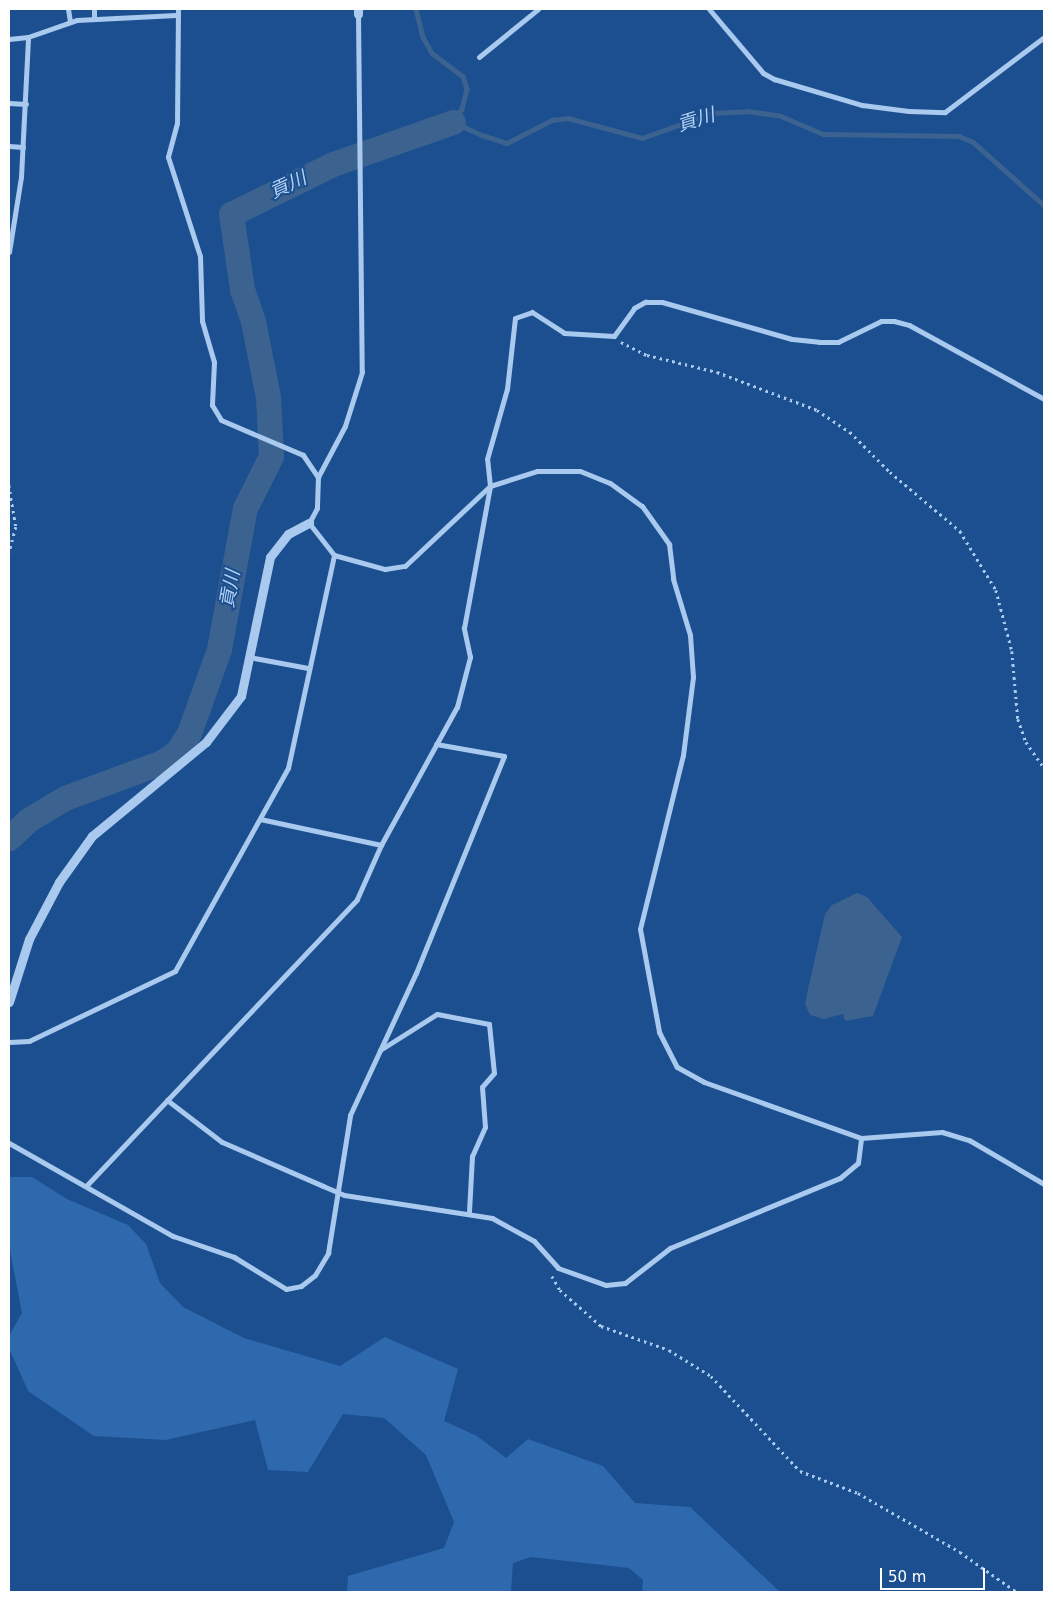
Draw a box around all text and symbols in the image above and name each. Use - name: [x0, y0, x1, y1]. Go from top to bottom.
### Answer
- water label: 貢川: [674, 104, 718, 136]
- water label: 貢川: [266, 167, 310, 203]
- water label: 貢川: [215, 568, 245, 610]
- scale bar: [883, 1558, 988, 1590]
- text: 50 m: [888, 1568, 926, 1586]

